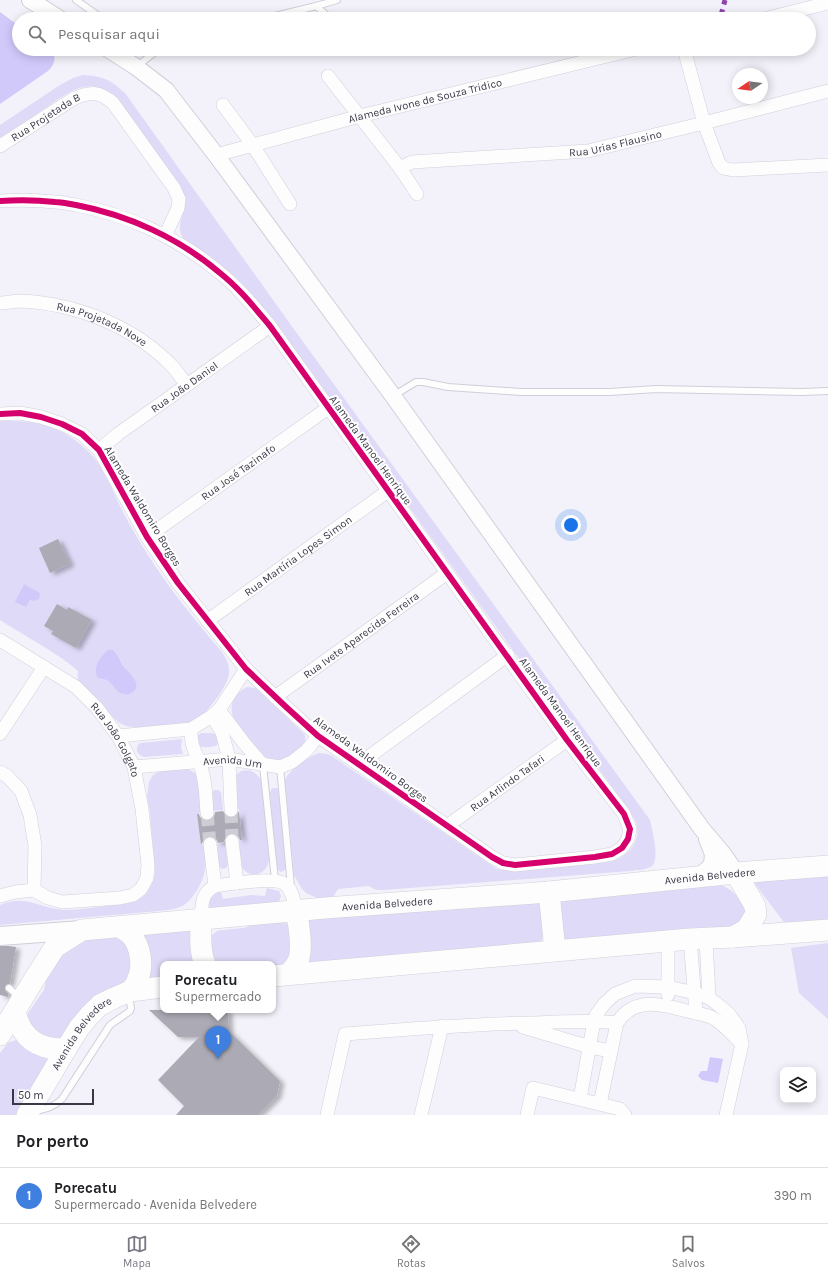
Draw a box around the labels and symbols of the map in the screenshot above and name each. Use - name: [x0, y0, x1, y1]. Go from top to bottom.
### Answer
- north arrow: [732, 68, 768, 104]
- street label: Alameda Ivone de Souza Tridico: [347, 76, 503, 126]
- street label: Rua Projetada B: [9, 91, 82, 144]
- street label: Rua Urias Flausino: [569, 127, 663, 159]
- street label: Rua Projetada Nove: [55, 300, 150, 349]
- street label: Rua João Daniel: [148, 359, 221, 416]
- street label: Alameda Manoel Henrique: [327, 393, 415, 508]
- street label: Rua José Tazinafo: [199, 441, 278, 503]
- street label: Alameda Waldomiro Borges: [101, 444, 184, 569]
- street label: Rua Martíria Lopes Simon: [242, 513, 355, 599]
- your location: [561, 515, 581, 535]
- street label: Rua Ivete Aparecida Ferreira: [301, 589, 422, 681]
- street label: Alameda Manoel Henrique: [517, 655, 605, 770]
- street label: Rua João Golgato: [88, 700, 142, 778]
- street label: Alameda Waldomiro Borges: [311, 714, 431, 805]
- street label: Rua Arlindo Tafari: [468, 752, 547, 814]
- street label: Avenida Um: [202, 753, 263, 771]
- street label: Avenida Belvedere: [664, 866, 756, 887]
- street label: Avenida Belvedere: [341, 894, 433, 914]
- street label: Avenida Belvedere: [49, 994, 114, 1073]
- pin: 1: [205, 1026, 231, 1059]
- scale bar: [12, 1087, 94, 1106]

